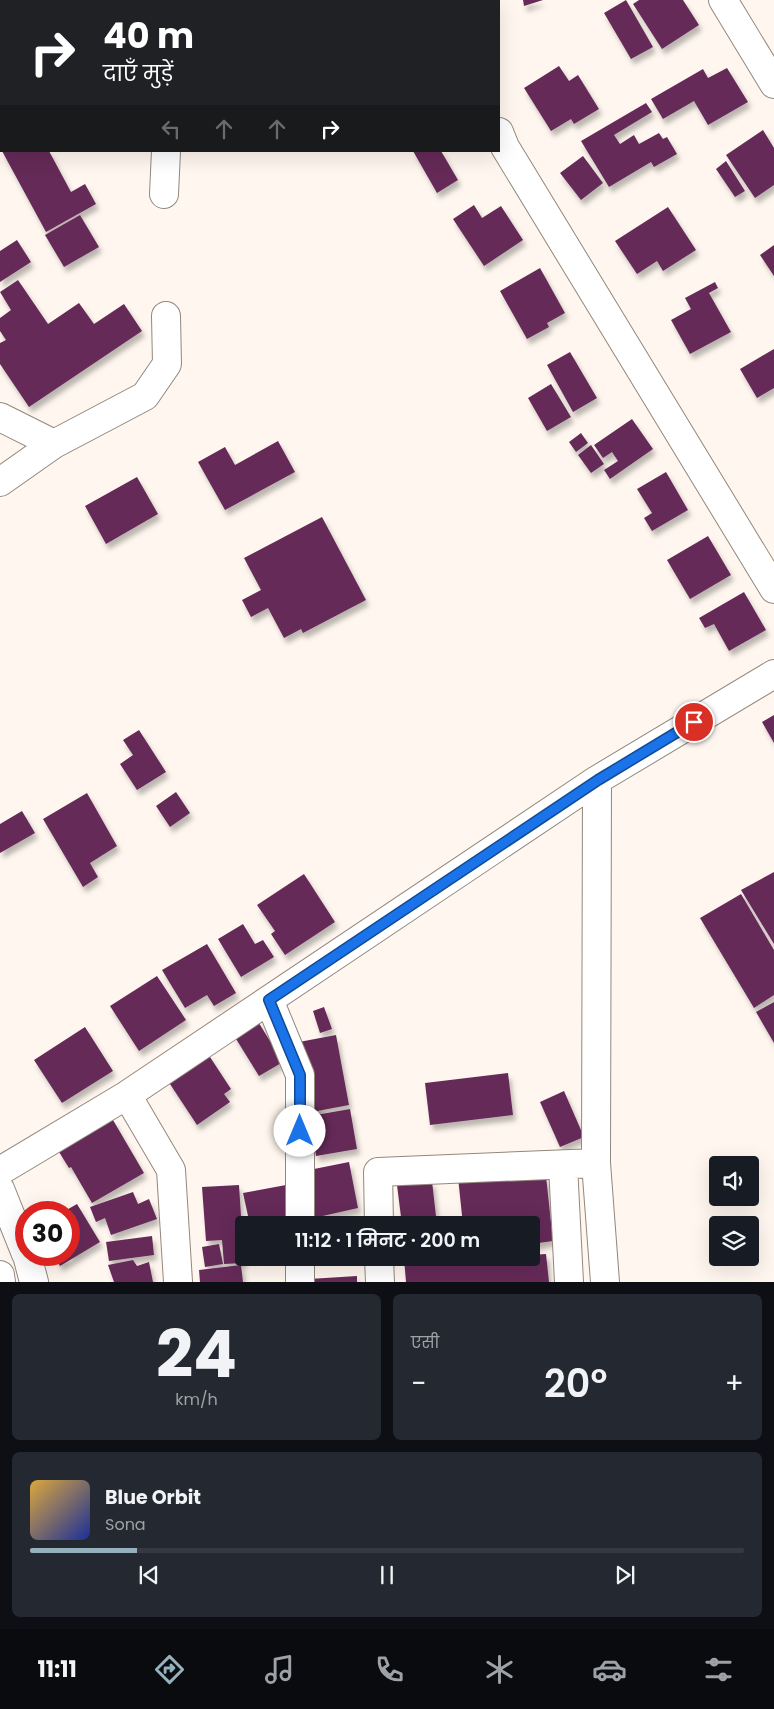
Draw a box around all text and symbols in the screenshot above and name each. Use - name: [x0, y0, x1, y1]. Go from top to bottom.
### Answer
- text: 40 m: [103, 11, 194, 60]
- icon: right: [20, 20, 85, 85]
- text: दाएँ मुड़ें: [103, 58, 173, 89]
- icon: left: [157, 115, 185, 143]
- icon: ahead: [210, 115, 238, 143]
- icon: ahead: [263, 115, 291, 143]
- icon: right: [316, 115, 344, 143]
- pin: [673, 701, 715, 743]
- icon: arrive: [680, 708, 708, 736]
- position arrow: [273, 1104, 325, 1156]
- map controls: [709, 1156, 759, 1266]
- button: sound: [709, 1156, 759, 1206]
- speed limit sign: 30: [15, 1201, 80, 1266]
- button: layers: [709, 1216, 759, 1266]
- text: 11:12 · 1 मिनट · 200 m: [295, 1227, 480, 1254]
- text: 24: [156, 1309, 237, 1400]
- text: एसी: [411, 1331, 439, 1354]
- text: 20°: [544, 1357, 607, 1410]
- text: −: [411, 1364, 426, 1403]
- text: +: [725, 1364, 744, 1403]
- text: km/h: [175, 1388, 218, 1411]
- text: Blue Orbit: [105, 1484, 201, 1511]
- text: Sona: [105, 1513, 146, 1536]
- icon: previous: [135, 1561, 163, 1589]
- icon: pause: [373, 1561, 401, 1589]
- icon: next: [611, 1561, 639, 1589]
- icon: directions: [152, 1652, 187, 1687]
- icon: music: [262, 1652, 297, 1687]
- icon: phone: [372, 1652, 407, 1687]
- icon: climate: [482, 1652, 517, 1687]
- icon: car: [592, 1652, 627, 1687]
- icon: filters: [701, 1652, 736, 1687]
- text: 11:11: [37, 1654, 77, 1685]

